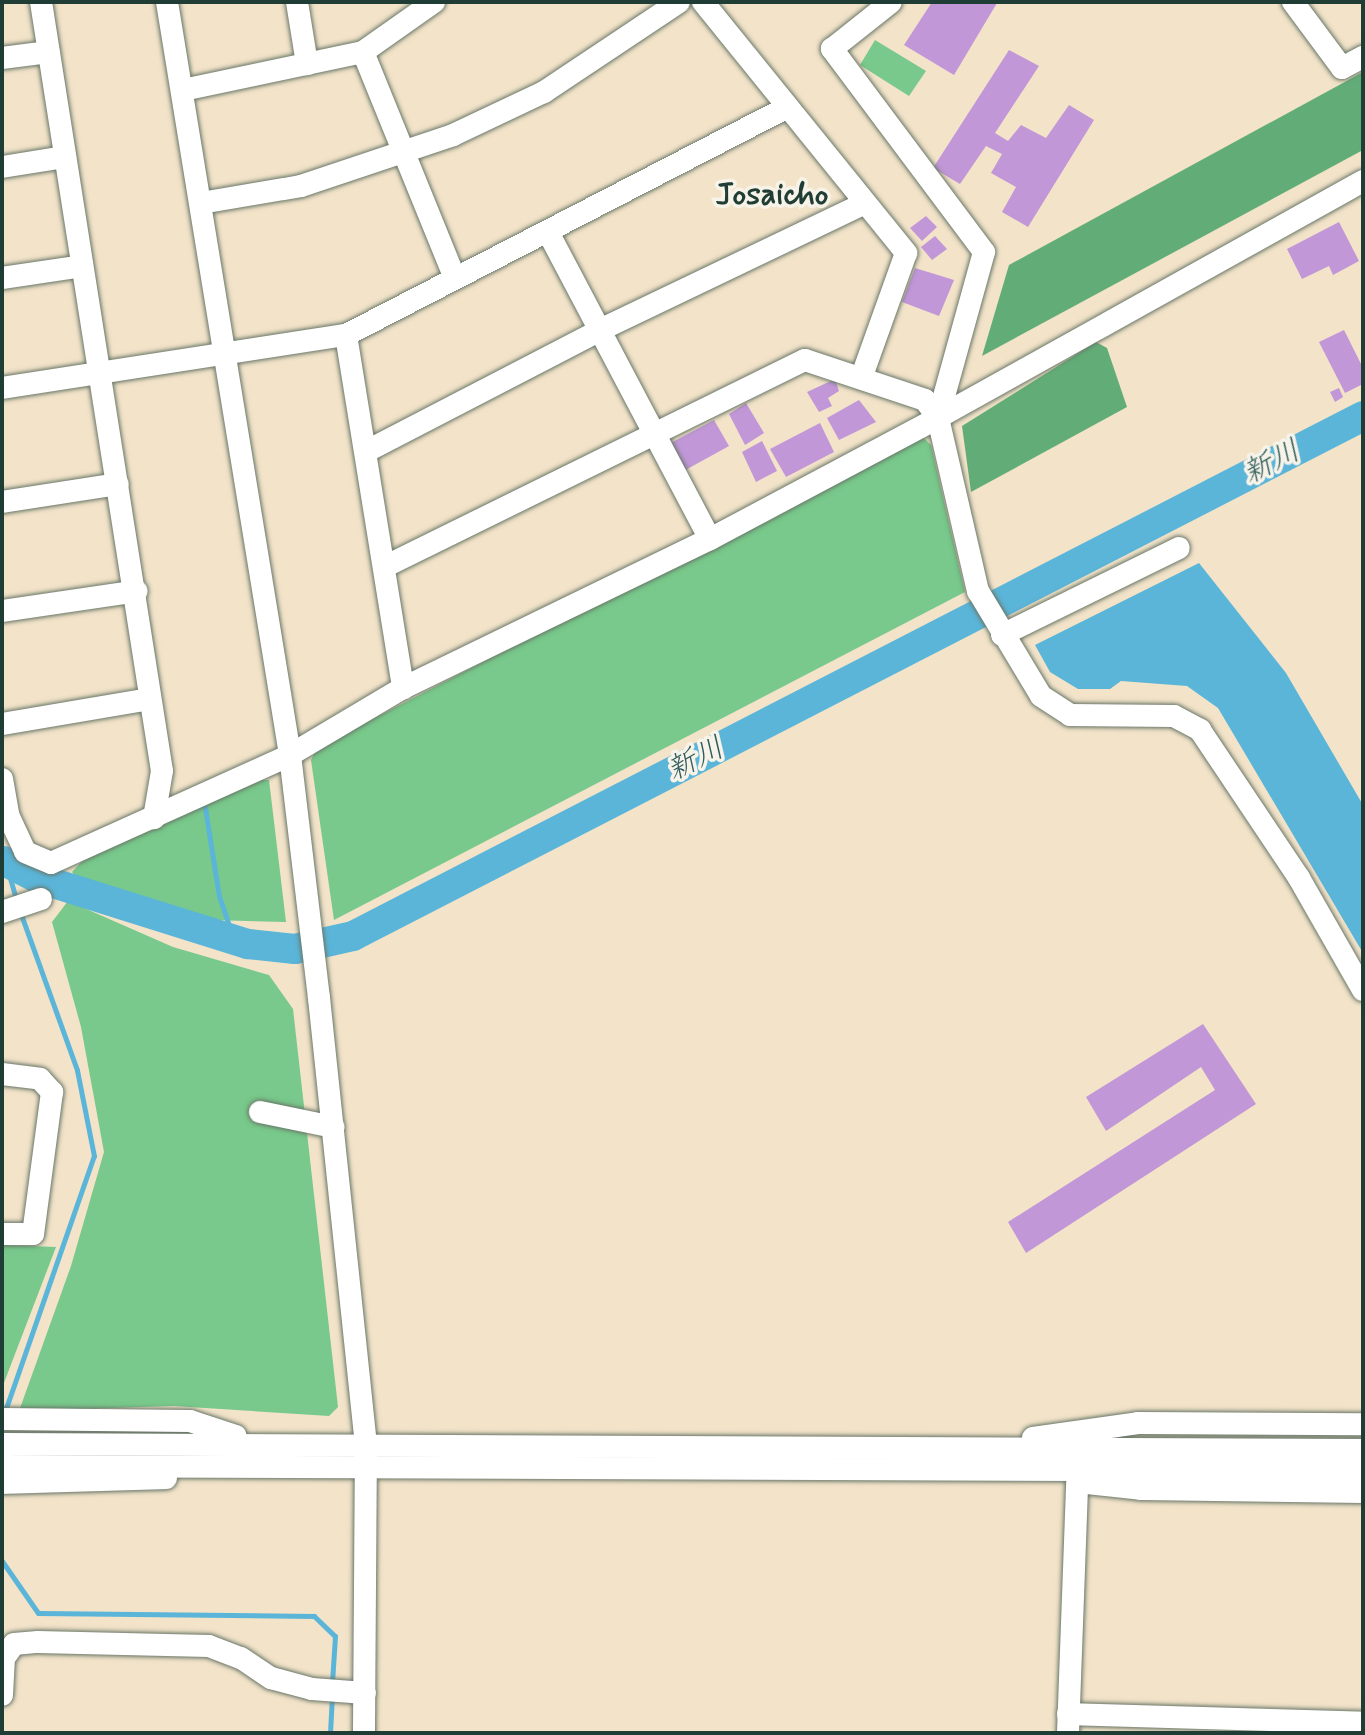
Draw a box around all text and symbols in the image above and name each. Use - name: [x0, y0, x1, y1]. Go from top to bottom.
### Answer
- district label: Josaicho: [715, 176, 829, 214]
- water label: 新川: [1237, 433, 1307, 493]
- water label: 新川: [661, 730, 731, 790]

